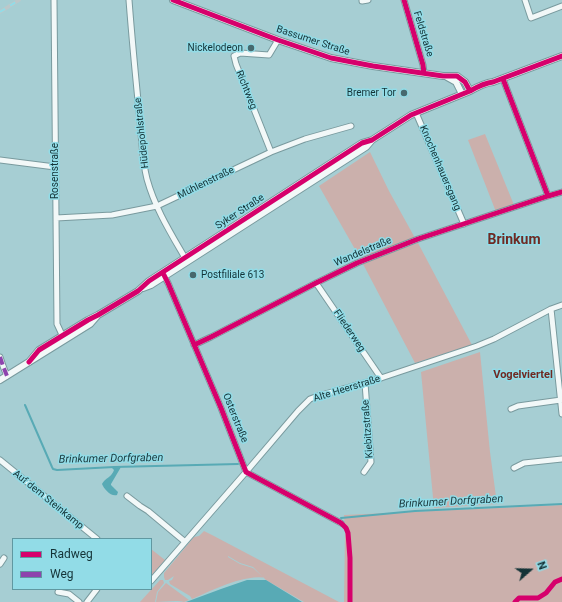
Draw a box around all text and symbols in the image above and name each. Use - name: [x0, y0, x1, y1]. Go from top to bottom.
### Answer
- street label: Feldstraße: [410, 10, 436, 58]
- street label: Bassumer Straße: [275, 23, 351, 59]
- place label: Nickelodeon: [188, 42, 243, 54]
- marker: Nickelodeon: [246, 43, 256, 53]
- street label: Richtweg: [233, 69, 259, 111]
- place label: Bremer Tor: [347, 87, 396, 99]
- marker: Bremer Tor: [399, 88, 409, 98]
- street label: Hüdepohlstraße: [132, 97, 152, 169]
- street label: Knochenhauersgang: [417, 124, 463, 212]
- street label: Rosenstraße: [49, 143, 61, 199]
- street label: Mühlenstraße: [176, 164, 236, 202]
- street label: Syker Straße: [213, 192, 267, 232]
- district label: Brinkum: [487, 232, 541, 248]
- street label: Wandelstraße: [332, 234, 394, 270]
- place label: Postfiliale 613: [201, 269, 264, 281]
- marker: Postfiliale 613: [188, 270, 198, 280]
- street label: Fliederweg: [330, 308, 368, 354]
- district label: Vogelviertel: [493, 368, 553, 382]
- street label: Alte Heerstraße: [312, 373, 382, 405]
- street label: Osterstraße: [220, 391, 250, 445]
- street label: Kiebitzstraße: [360, 399, 376, 459]
- water label: Brinkumer Dorfgraben: [59, 451, 163, 467]
- street label: Auf dem Steinkamp: [10, 468, 86, 532]
- water label: Brinkumer Dorfgraben: [398, 493, 504, 511]
- legend: [12, 538, 152, 590]
- text: Radweg: [50, 547, 93, 561]
- north arrow: [510, 550, 550, 590]
- text: N: [534, 560, 549, 572]
- text: Weg: [50, 567, 74, 581]

